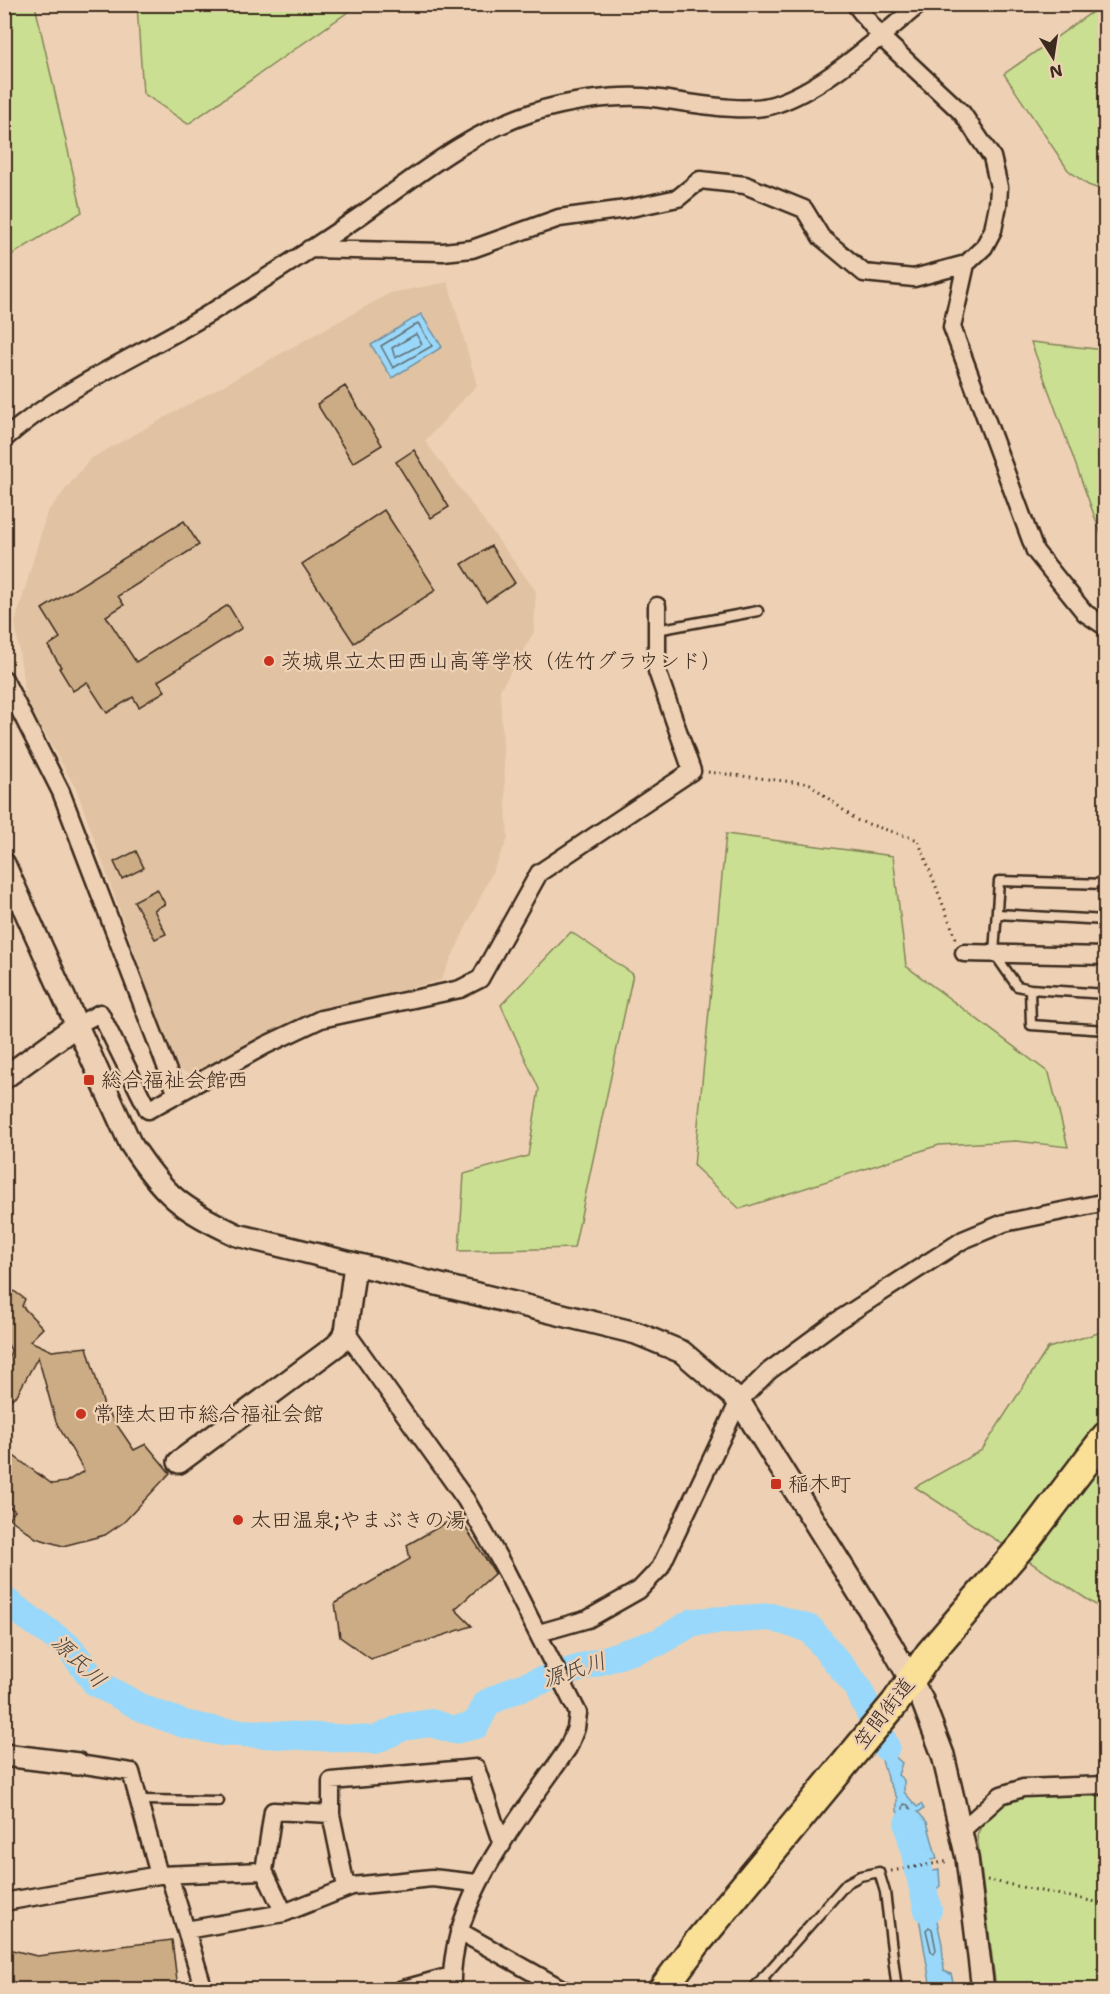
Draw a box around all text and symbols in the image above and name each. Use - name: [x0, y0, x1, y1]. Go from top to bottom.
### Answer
- north arrow: [1023, 27, 1083, 87]
- text: N: [1048, 60, 1064, 83]
- place label: 茨城県立太田西山高等学校（佐竹グラウンド）: [281, 647, 722, 675]
- marker: 茨城県立太田西山高等学校（佐竹グラウンド）: [262, 654, 276, 668]
- place label: 総合福祉会館西: [101, 1066, 248, 1094]
- marker: 総合福祉会館西: [82, 1073, 96, 1087]
- place label: 常陸太田市総合福祉会館: [93, 1400, 324, 1428]
- marker: 常陸太田市総合福祉会館: [74, 1407, 88, 1421]
- place label: 稲木町: [788, 1470, 851, 1498]
- marker: 稲木町: [769, 1477, 783, 1491]
- place label: 太田温泉;やまぶきの湯: [250, 1506, 466, 1534]
- marker: 太田温泉;やまぶきの湯: [231, 1513, 245, 1527]
- water label: 源氏川: [45, 1628, 113, 1694]
- water label: 源氏川: [538, 1646, 610, 1694]
- street label: 笠間街道: [847, 1671, 921, 1755]

